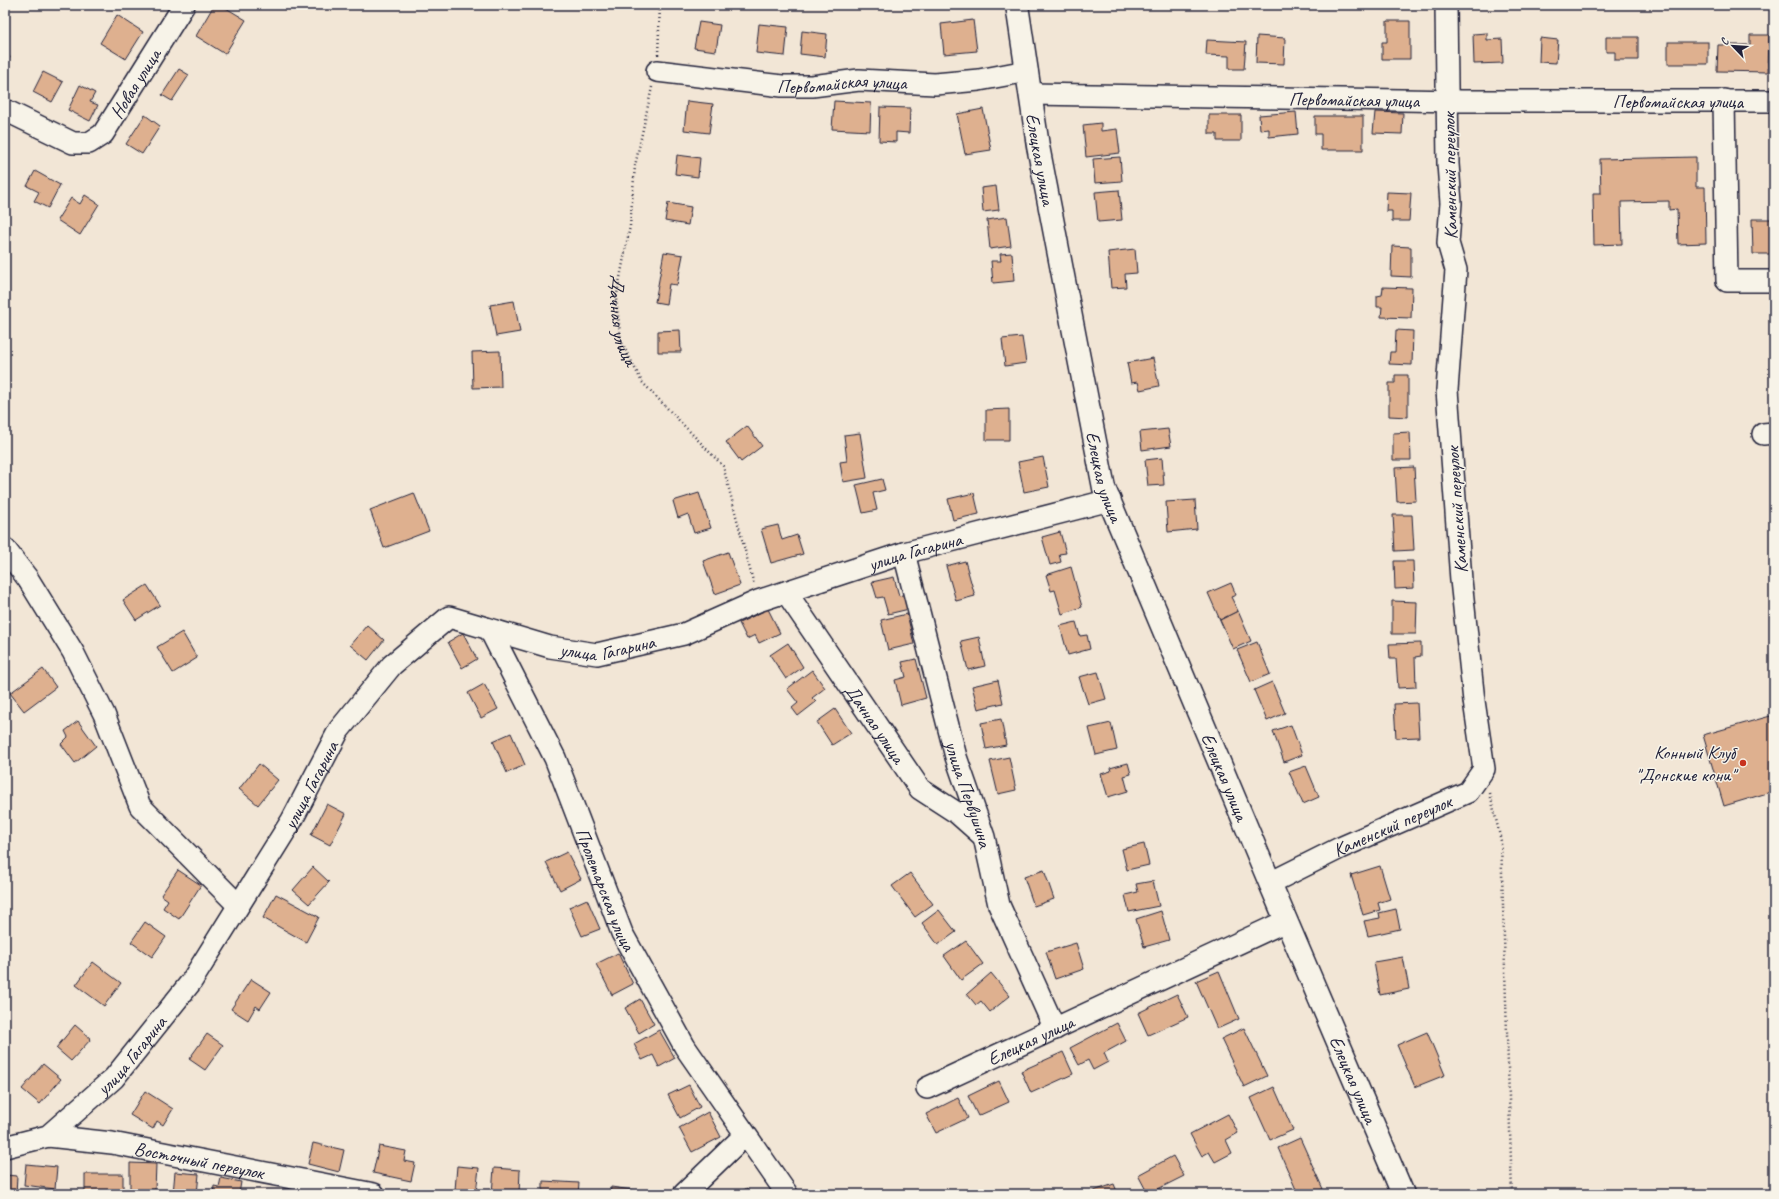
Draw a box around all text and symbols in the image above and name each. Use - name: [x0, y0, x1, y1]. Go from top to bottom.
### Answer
- north arrow: [1713, 26, 1753, 66]
- text: С: [1716, 35, 1732, 47]
- street label: Новая улица: [105, 43, 168, 123]
- street label: Первомайская улица: [777, 69, 909, 99]
- street label: Первомайская улица: [1289, 87, 1421, 113]
- street label: Первомайская улица: [1613, 90, 1745, 114]
- street label: Каменский переулок: [1437, 110, 1463, 240]
- street label: Елецкая улица: [1020, 112, 1061, 209]
- street label: Дачная улица: [603, 274, 644, 372]
- street label: Елецкая улица: [1080, 430, 1129, 528]
- street label: Каменский переулок: [1440, 444, 1473, 574]
- street label: улица Гагарина: [864, 527, 966, 577]
- street label: улица Гагарина: [557, 630, 659, 667]
- street label: Дачная улица: [839, 680, 911, 770]
- street label: Елецкая улица: [1195, 730, 1254, 827]
- street label: улица Гагарина: [278, 735, 345, 835]
- street label: улица Первушина: [939, 738, 997, 852]
- place label: Конный Клуб "Донские кони": [1635, 741, 1739, 787]
- marker: Конный Клуб "Донские кони": [1738, 758, 1748, 768]
- street label: Каменский переулок: [1329, 789, 1457, 863]
- street label: Пролетарская улица: [570, 824, 641, 956]
- street label: Елецкая улица: [984, 1009, 1080, 1071]
- street label: улица Гагарина: [91, 1010, 173, 1101]
- street label: Елецкая улица: [1324, 1032, 1383, 1129]
- street label: Восточный переулок: [132, 1137, 267, 1186]

